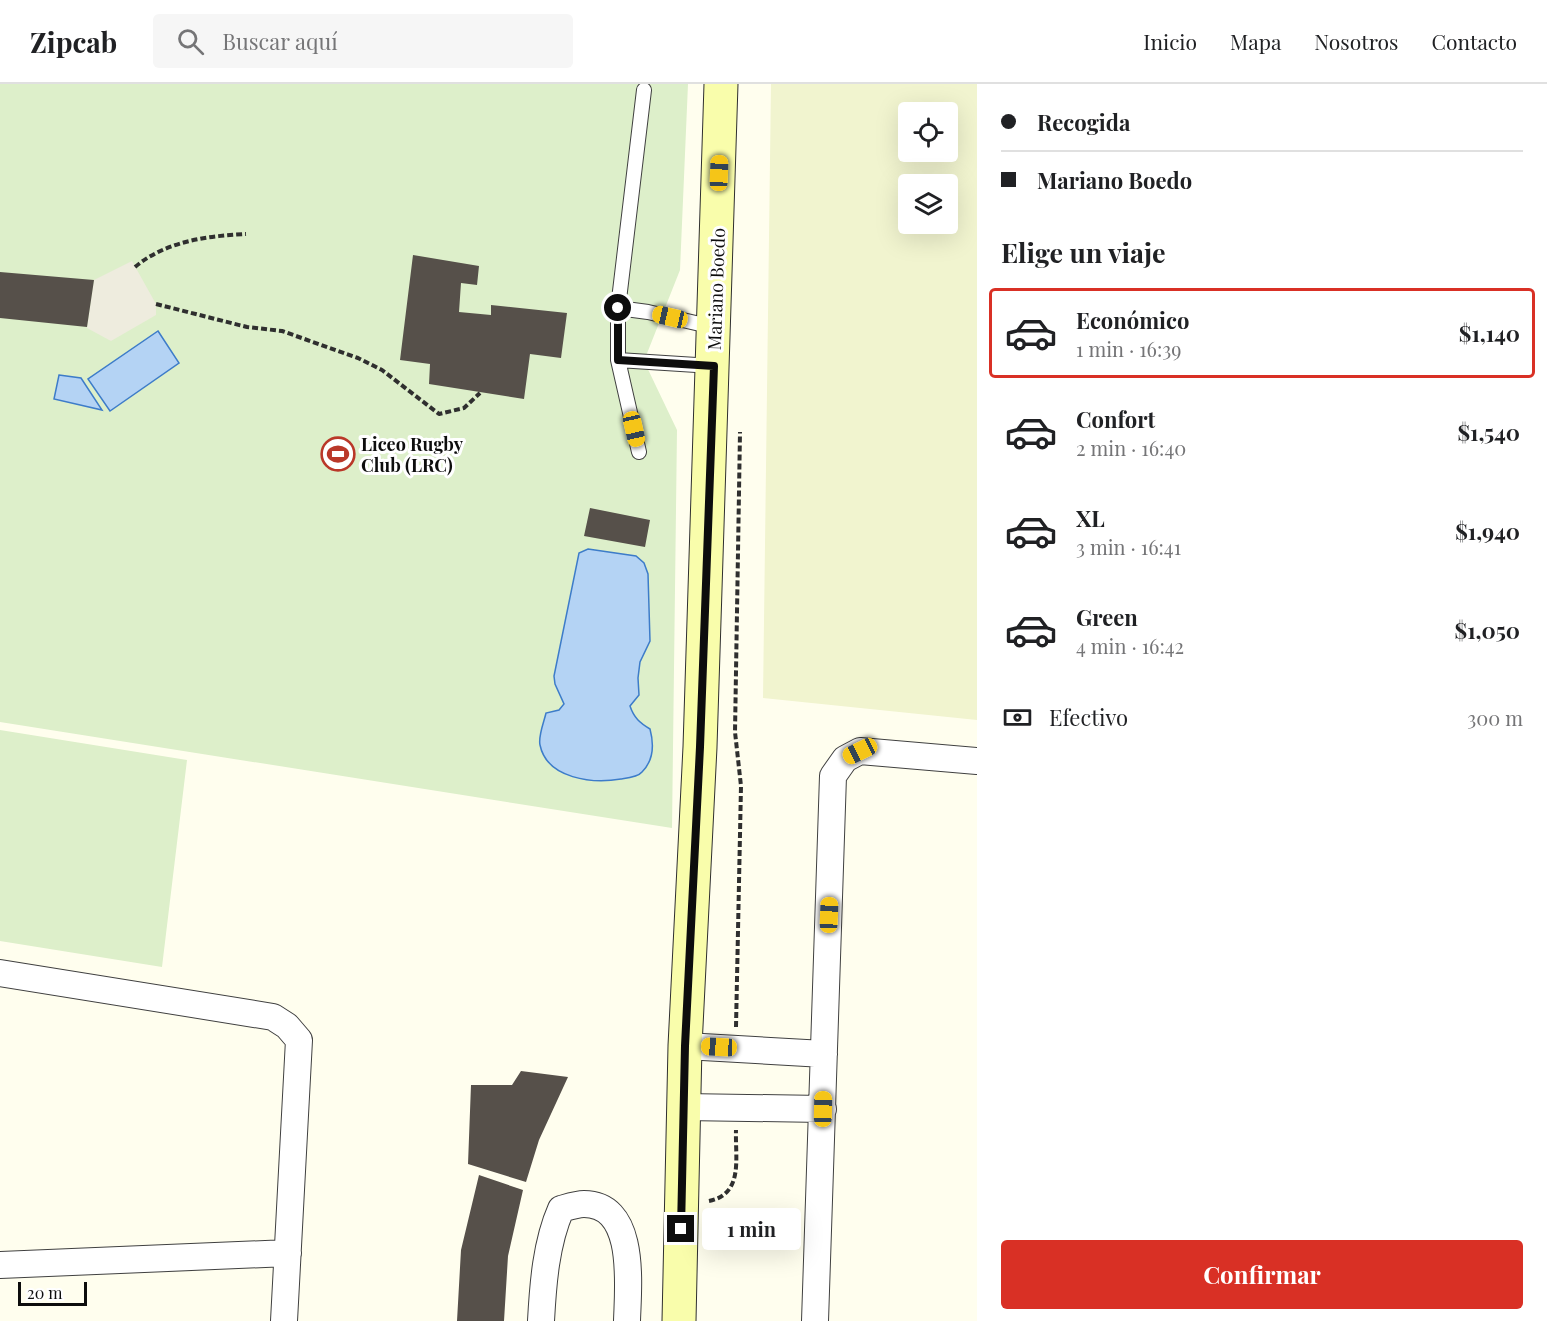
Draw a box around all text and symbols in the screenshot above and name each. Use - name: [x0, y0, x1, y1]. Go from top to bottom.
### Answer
- search box: [153, 14, 573, 68]
- text: Zipcab: [30, 23, 117, 60]
- icon: search: [174, 25, 207, 58]
- text: Buscar aquí: [222, 26, 338, 56]
- text: Inicio: [1143, 27, 1197, 55]
- text: Mapa: [1230, 27, 1281, 55]
- text: Nosotros: [1314, 27, 1398, 55]
- text: Contacto: [1431, 27, 1517, 55]
- map controls: [898, 102, 958, 234]
- button: locate: [898, 102, 958, 162]
- text: Recogida: [1037, 107, 1130, 137]
- car: [709, 155, 729, 191]
- text: Mariano Boedo: [1037, 165, 1192, 195]
- button: layers: [898, 174, 958, 234]
- street label: Mariano Boedo: [702, 227, 730, 351]
- text: Elige un viaje: [1001, 234, 1166, 270]
- route start: [604, 294, 631, 321]
- car: [650, 304, 690, 330]
- text: Económico: [1076, 305, 1189, 335]
- icon: car: [1004, 306, 1058, 360]
- text: $1,140: [1459, 318, 1520, 348]
- text: 1 min · 16:39: [1076, 335, 1181, 362]
- text: Confort: [1076, 404, 1155, 434]
- icon: car: [1004, 405, 1058, 459]
- car: [621, 409, 647, 449]
- text: $1,540: [1457, 417, 1520, 447]
- place label: Liceo Rugby Club (LRC): [361, 432, 464, 477]
- text: 2 min · 16:40: [1076, 434, 1186, 461]
- sports icon: Liceo Rugby Club (LRC): [320, 436, 356, 472]
- text: XL: [1076, 503, 1105, 533]
- icon: car: [1004, 504, 1058, 558]
- text: $1,940: [1455, 516, 1520, 546]
- text: 3 min · 16:41: [1076, 533, 1181, 560]
- text: Green: [1076, 602, 1138, 632]
- icon: car: [1004, 603, 1058, 657]
- text: $1,050: [1455, 615, 1520, 645]
- text: 4 min · 16:42: [1076, 632, 1184, 659]
- icon: cash: [1001, 701, 1034, 734]
- text: Efectivo: [1049, 702, 1128, 732]
- text: 300 m: [1467, 704, 1523, 731]
- car: [840, 735, 880, 767]
- car: [819, 897, 839, 933]
- car: [701, 1037, 737, 1057]
- car: [814, 1091, 832, 1127]
- callout: 1 min: [702, 1208, 801, 1250]
- route end: [667, 1215, 694, 1242]
- text: 1 min: [727, 1215, 776, 1242]
- button: Confirmar: [1001, 1240, 1523, 1309]
- scale bar: [18, 1279, 87, 1306]
- text: 20 m: [27, 1282, 62, 1303]

